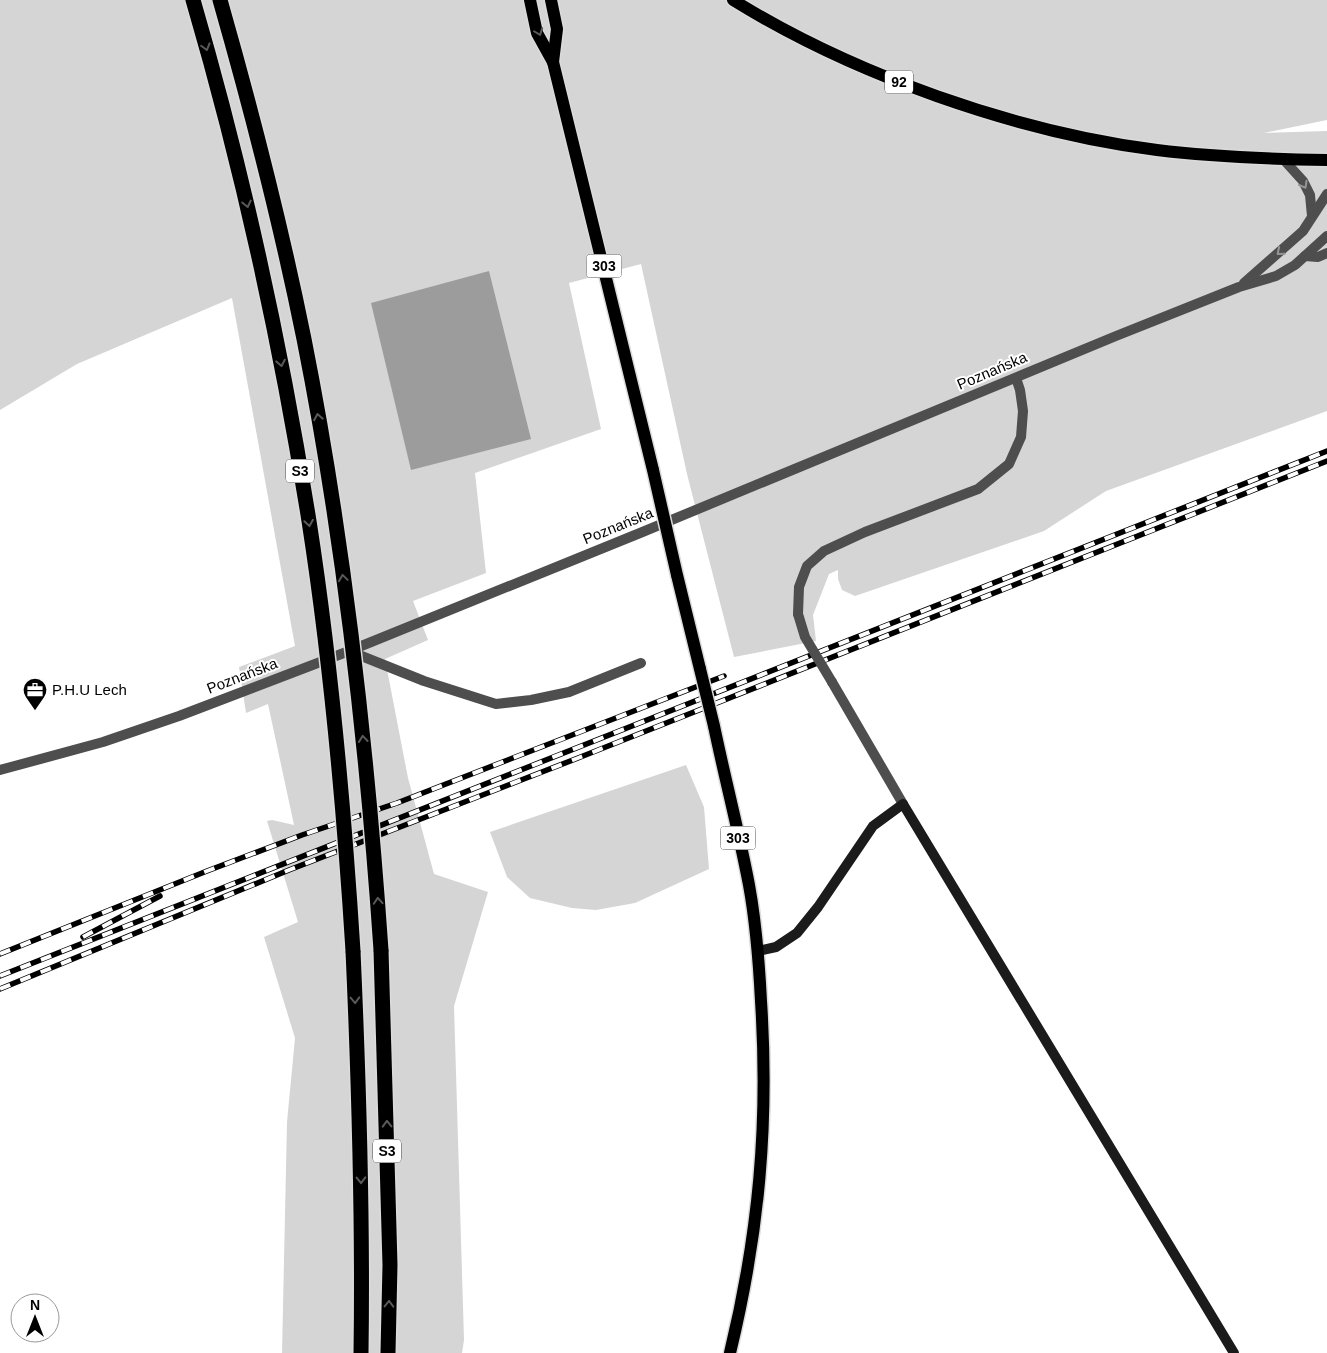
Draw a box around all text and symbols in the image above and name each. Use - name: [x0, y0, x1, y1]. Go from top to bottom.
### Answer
- one-way arrow: [532, 27, 543, 36]
- one-way arrow: [201, 42, 211, 50]
- road number: 92: [885, 70, 913, 94]
- one-way arrow: [1298, 180, 1308, 189]
- one-way arrow: [241, 200, 252, 209]
- one-way arrow: [1277, 246, 1286, 254]
- road number: 303: [586, 255, 622, 278]
- street label: Poznańska: [954, 348, 1030, 393]
- one-way arrow: [275, 359, 285, 367]
- one-way arrow: [314, 413, 324, 422]
- road number: S3: [286, 460, 314, 482]
- street label: Poznańska: [580, 504, 656, 547]
- one-way arrow: [303, 519, 314, 527]
- one-way arrow: [339, 573, 349, 582]
- street label: Poznańska: [204, 654, 280, 697]
- office icon: P.H.U Lech: [22, 677, 48, 711]
- place label: P.H.U Lech: [52, 681, 127, 698]
- one-way arrow: [358, 735, 369, 743]
- road number: 303: [720, 826, 756, 850]
- one-way arrow: [373, 897, 384, 905]
- one-way arrow: [350, 996, 361, 1004]
- one-way arrow: [382, 1120, 392, 1128]
- road number: S3: [373, 1140, 401, 1162]
- one-way arrow: [356, 1176, 366, 1184]
- north arrow: [10, 1293, 60, 1343]
- text: N: [30, 1297, 40, 1313]
- one-way arrow: [384, 1300, 394, 1308]

